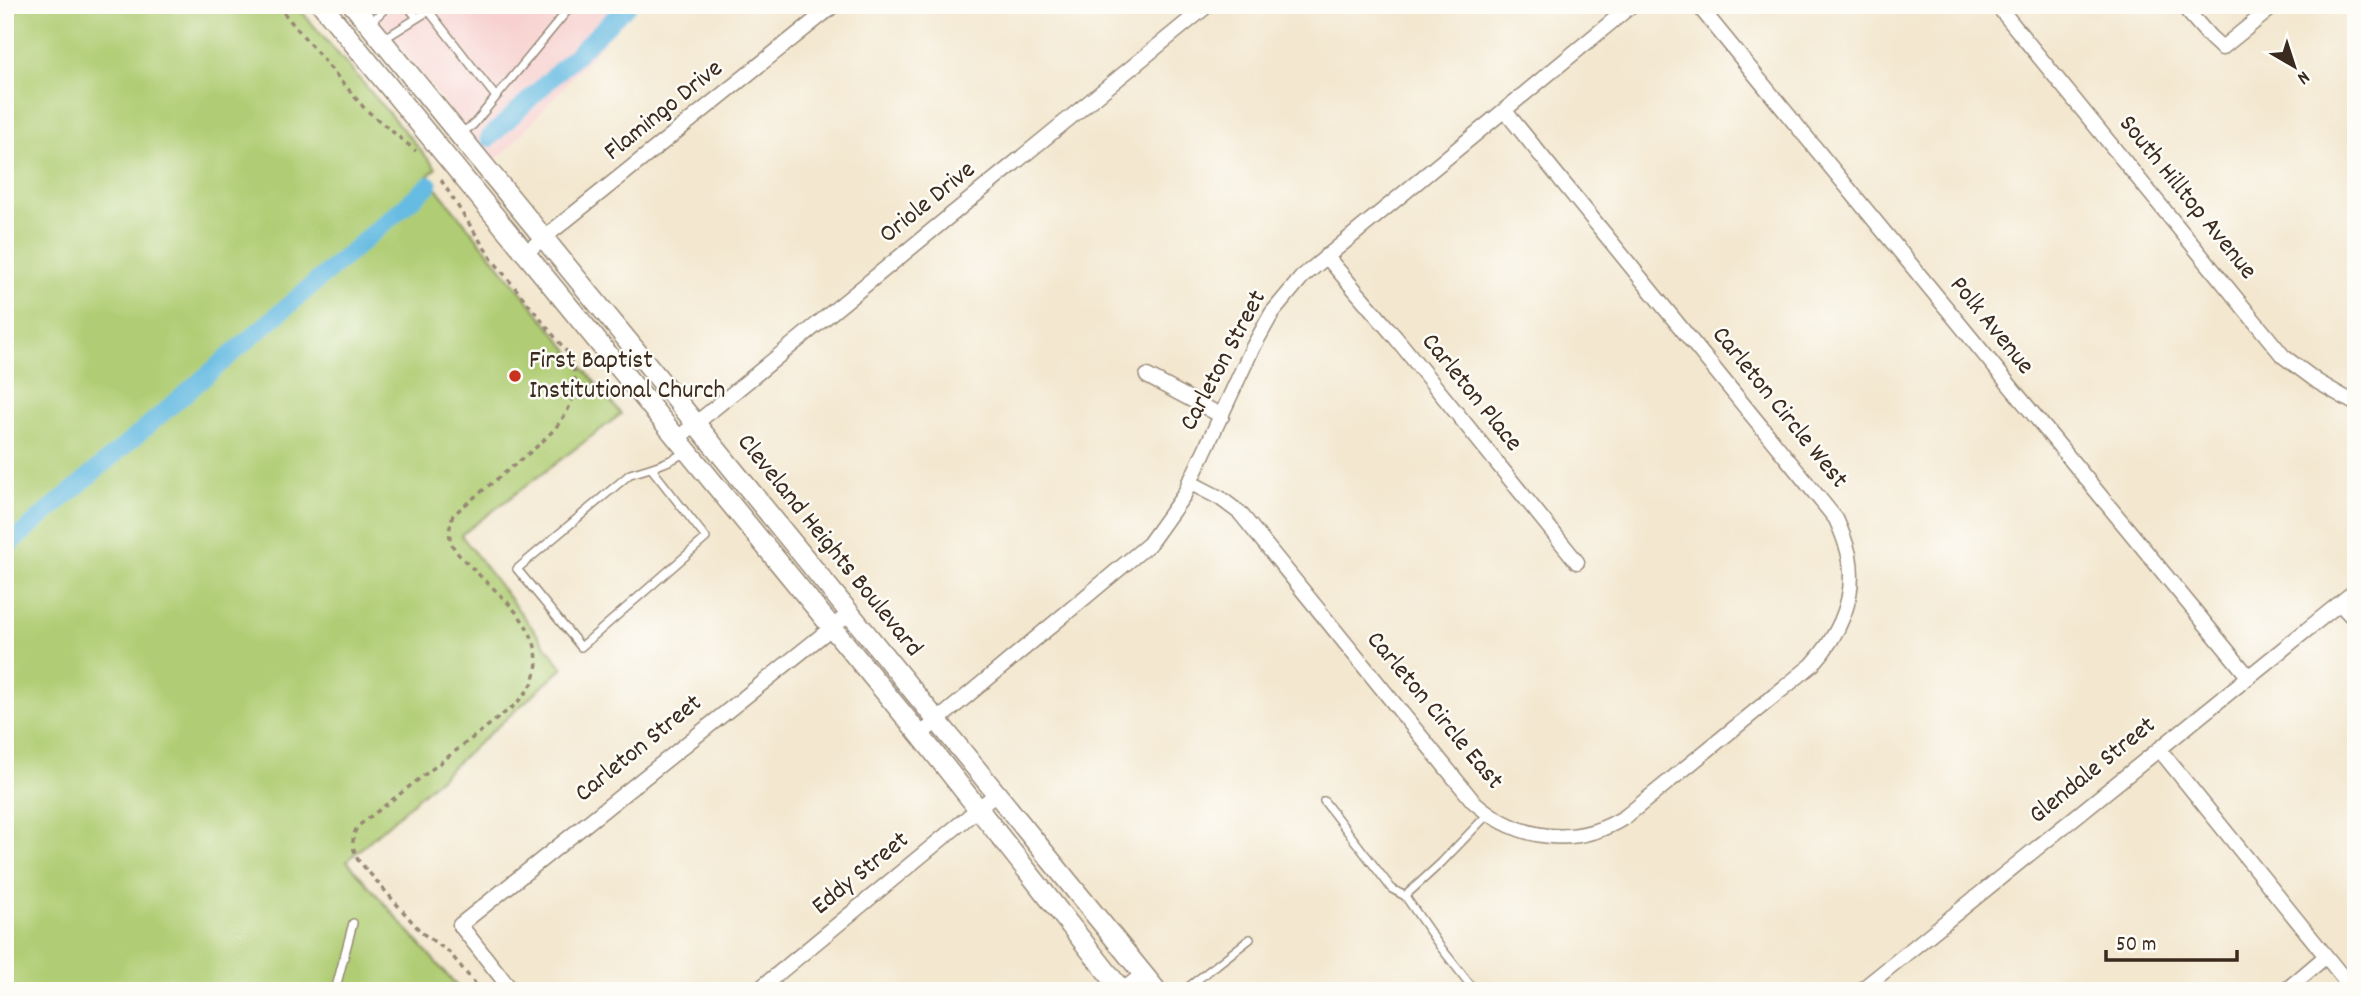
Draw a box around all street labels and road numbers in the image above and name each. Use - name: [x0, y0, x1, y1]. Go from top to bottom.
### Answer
- street label: Flamingo Drive: [597, 51, 731, 171]
- street label: South Hilltop Avenue: [2109, 108, 2265, 288]
- street label: Oriole Drive: [872, 153, 984, 253]
- street label: Polk Avenue: [1940, 269, 2042, 383]
- street label: Carleton Street: [1171, 284, 1277, 438]
- street label: Carleton Circle West: [1702, 319, 1856, 498]
- street label: Carleton Place: [1411, 326, 1531, 460]
- street label: Cleveland Heights Boulevard: [727, 426, 931, 666]
- street label: Carleton Circle East: [1356, 624, 1512, 799]
- street label: Carleton Street: [567, 686, 711, 812]
- street label: Glendale Street: [2022, 708, 2165, 834]
- street label: Eddy Street: [804, 823, 918, 925]

